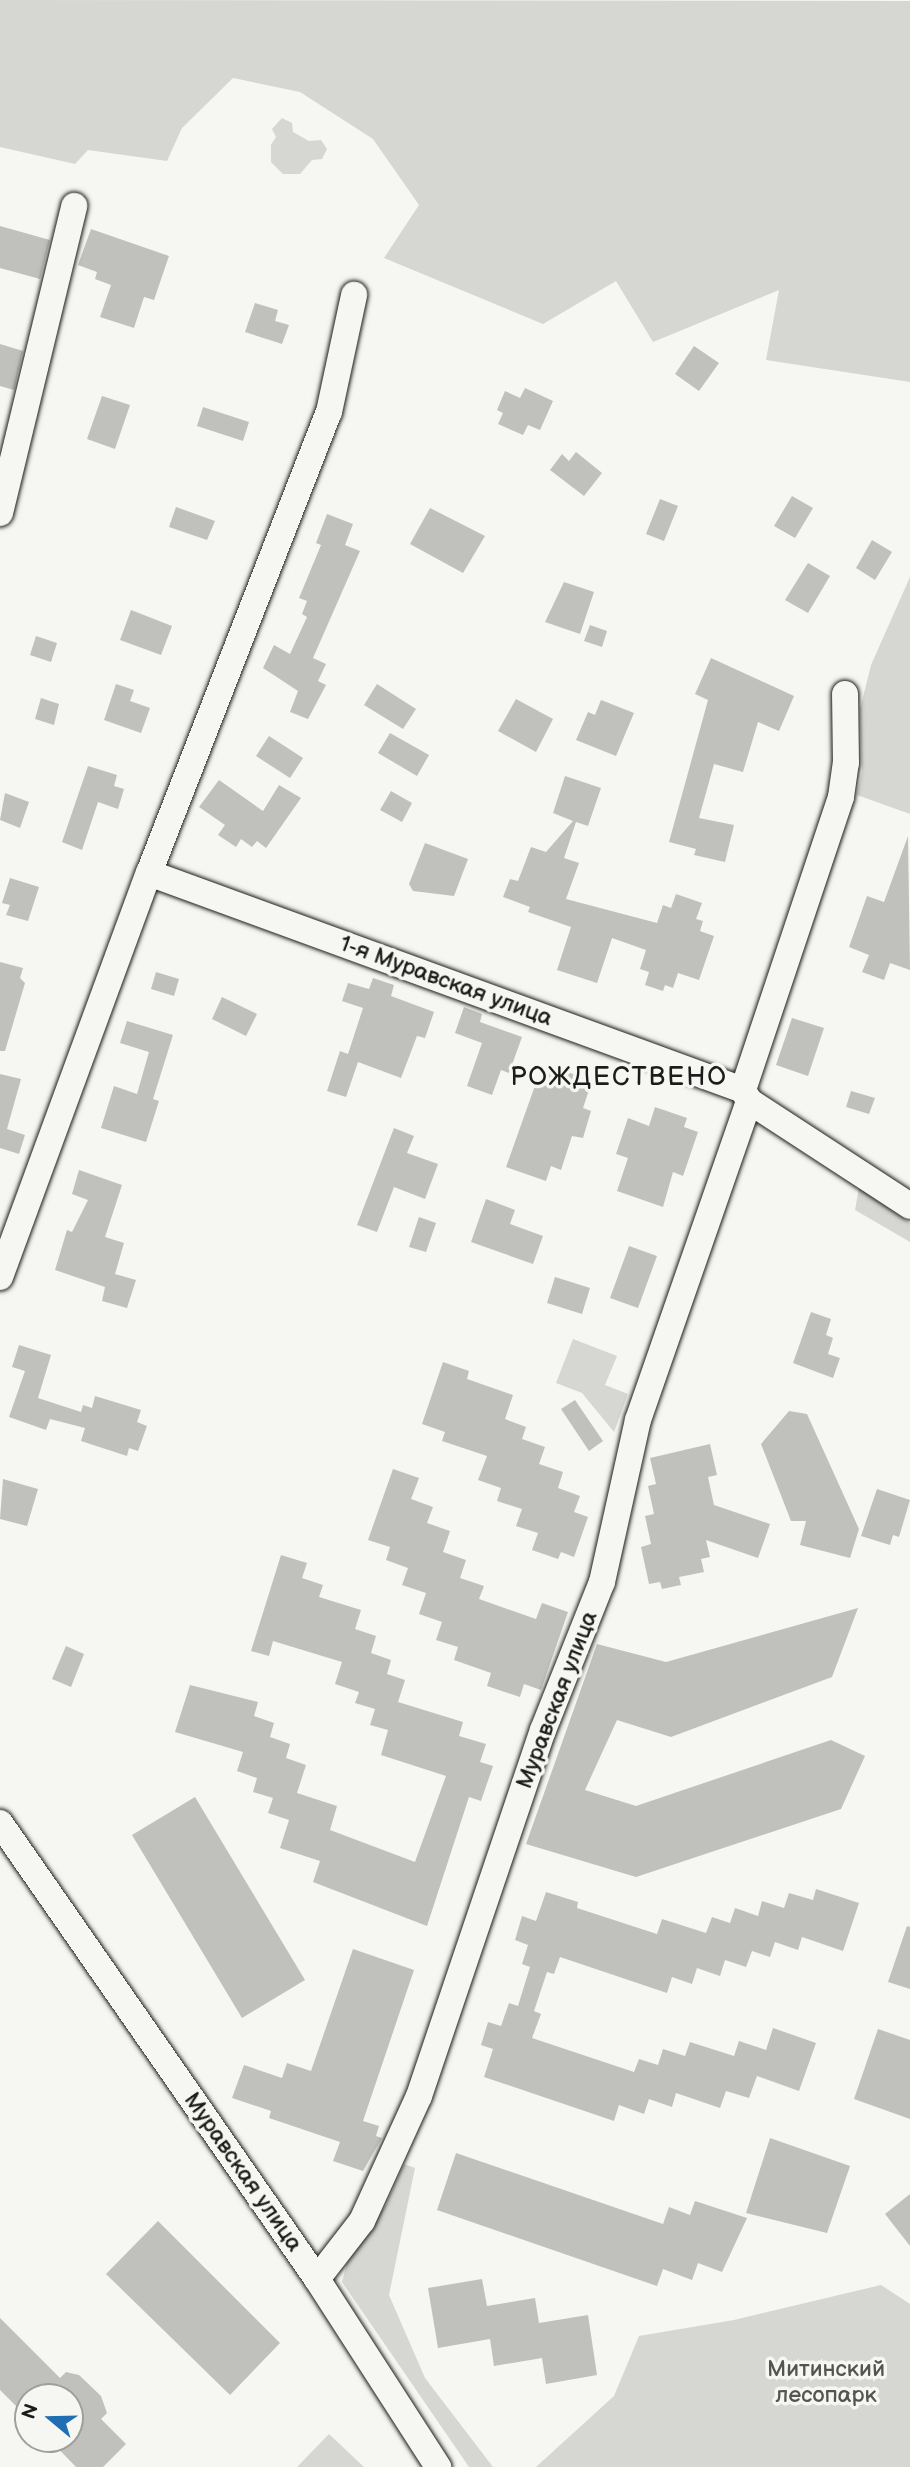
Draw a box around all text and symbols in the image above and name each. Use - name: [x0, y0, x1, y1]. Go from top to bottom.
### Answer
- street label: 1-я Муравская улица: [336, 930, 556, 1032]
- district label: РОЖДЕСТВЕНО: [511, 1062, 727, 1094]
- street label: Муравская улица: [510, 1607, 604, 1793]
- street label: Муравская улица: [178, 2087, 308, 2257]
- park label: Митинский лесопарк: [767, 2355, 885, 2409]
- north arrow: [14, 2383, 84, 2453]
- text: N: [17, 2401, 44, 2422]

